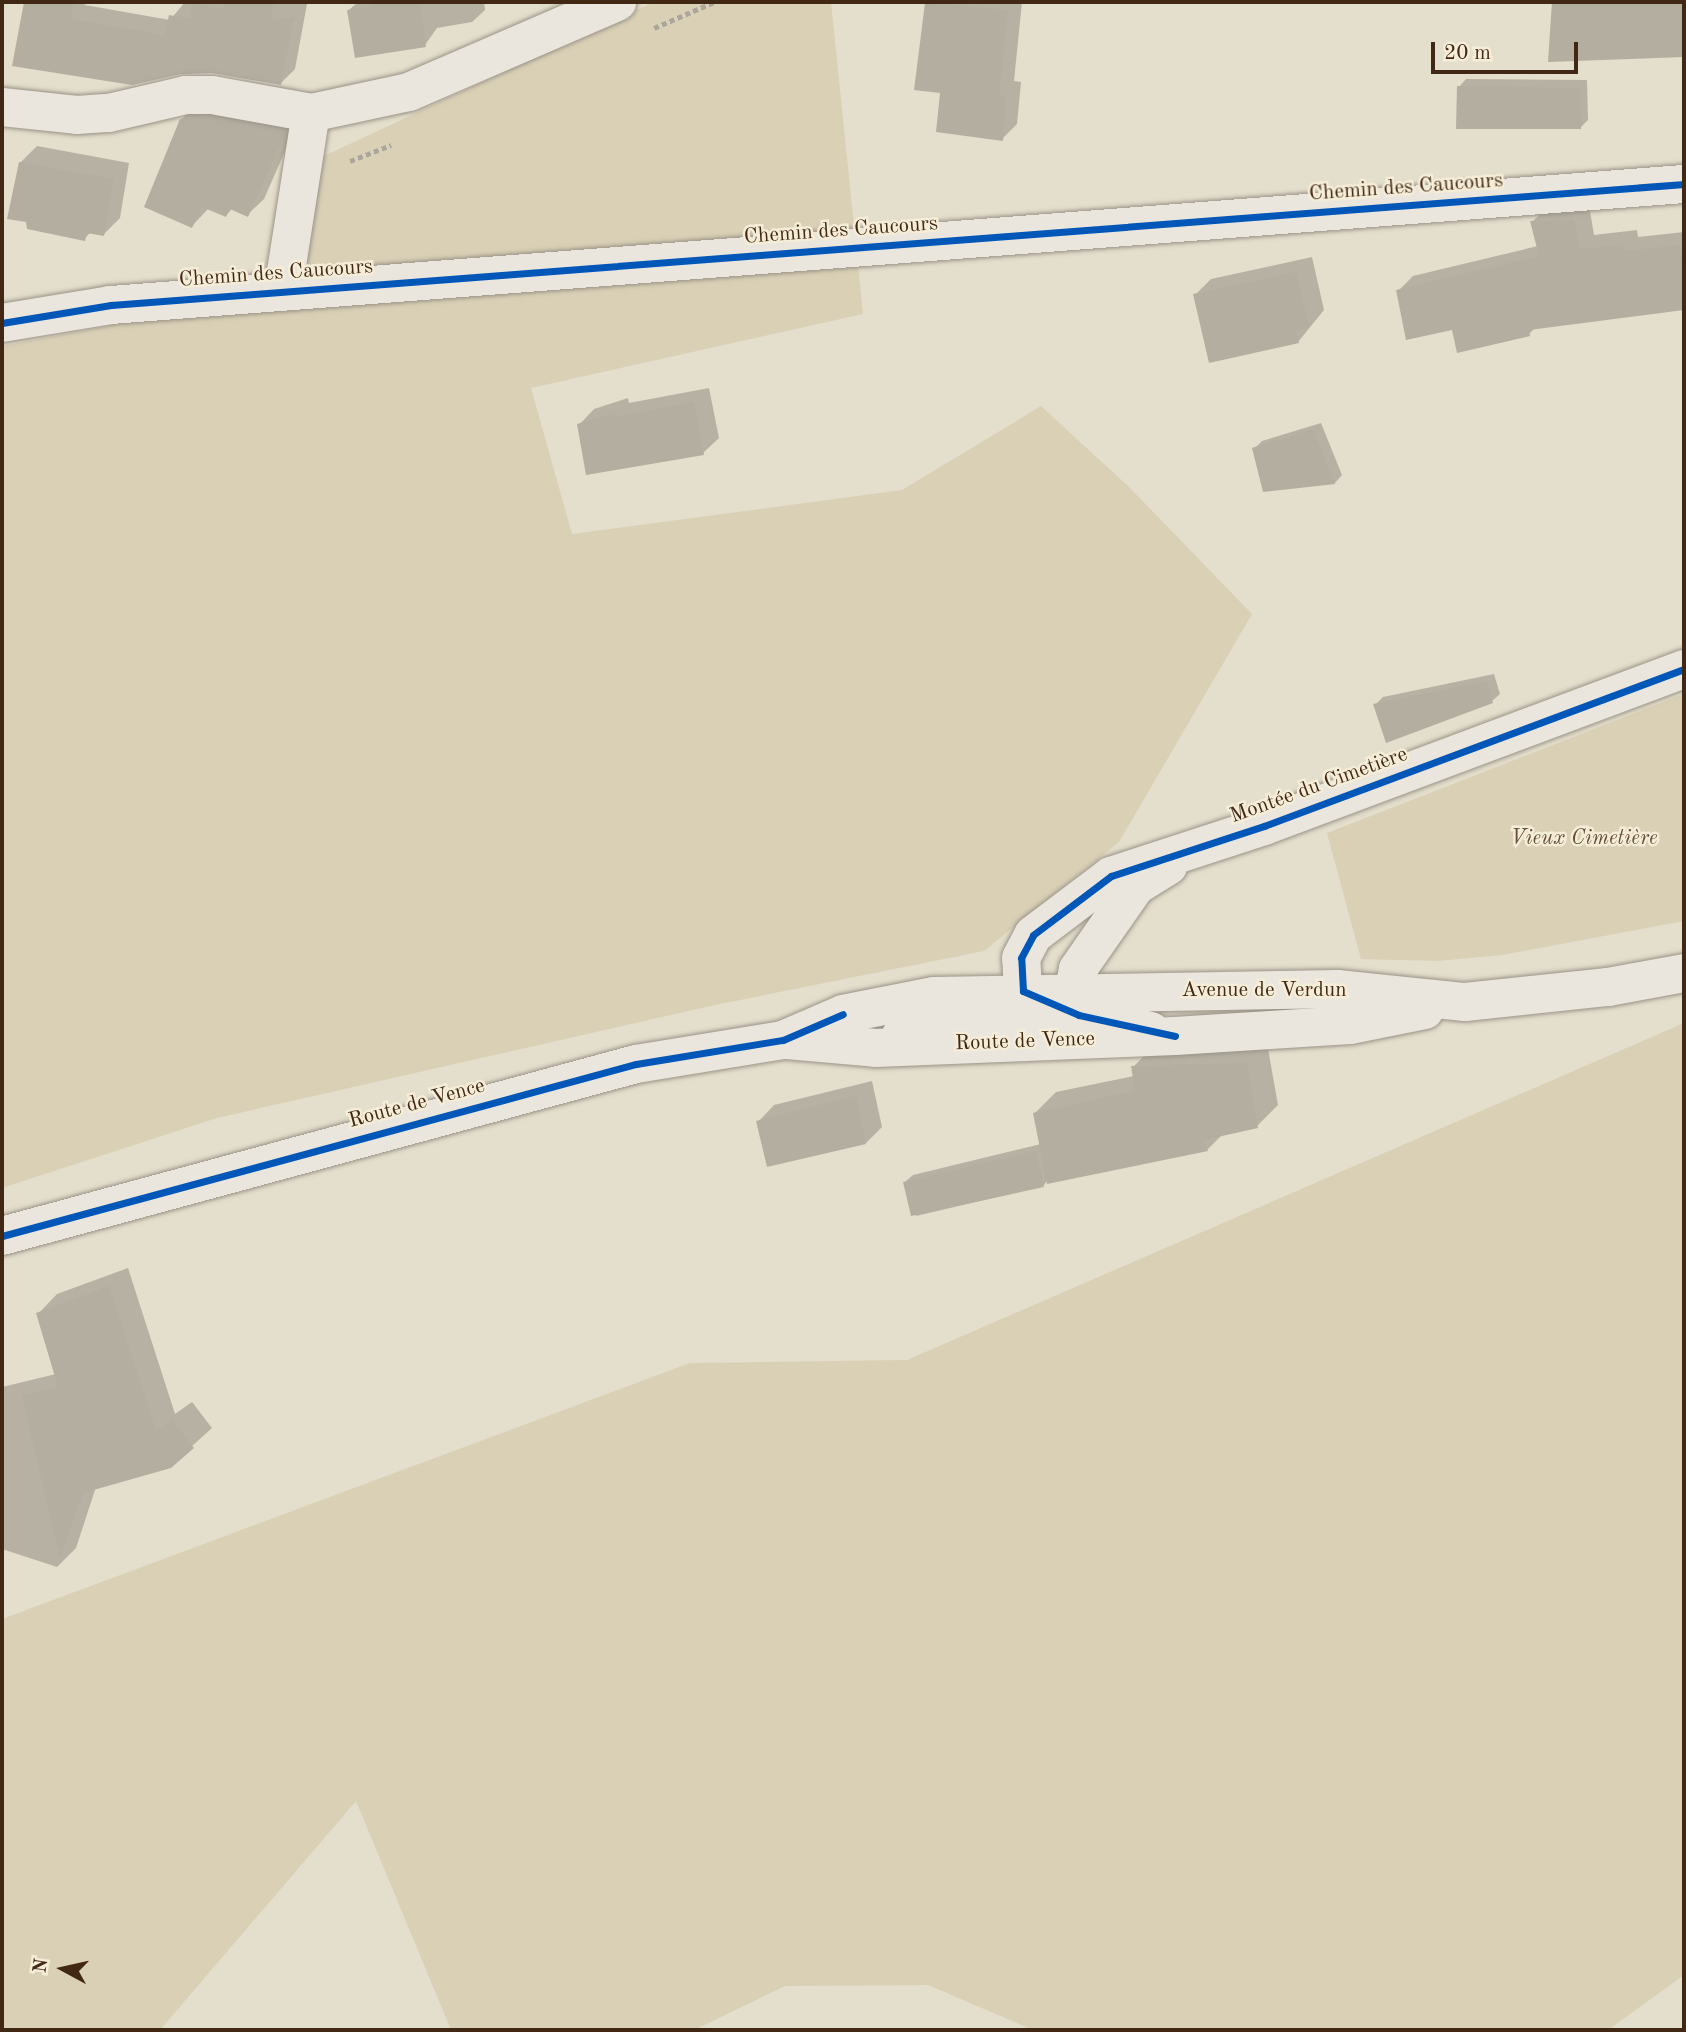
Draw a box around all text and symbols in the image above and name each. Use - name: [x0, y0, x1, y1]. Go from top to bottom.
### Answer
- scale bar: [1434, 28, 1581, 72]
- text: 20 m: [1444, 43, 1491, 64]
- street label: Chemin des Caucours: [1308, 169, 1504, 207]
- street label: Chemin des Caucours: [743, 212, 939, 250]
- street label: Chemin des Caucours: [178, 255, 374, 293]
- street label: Montée du Cimetière: [1227, 742, 1411, 830]
- park label: Vieux Cimetière: [1510, 826, 1658, 852]
- street label: Avenue de Verdun: [1181, 978, 1347, 1004]
- street label: Route de Vence: [955, 1027, 1095, 1057]
- street label: Route de Vence: [346, 1074, 488, 1134]
- north arrow: [28, 1934, 98, 2004]
- text: N: [31, 1957, 52, 1975]

